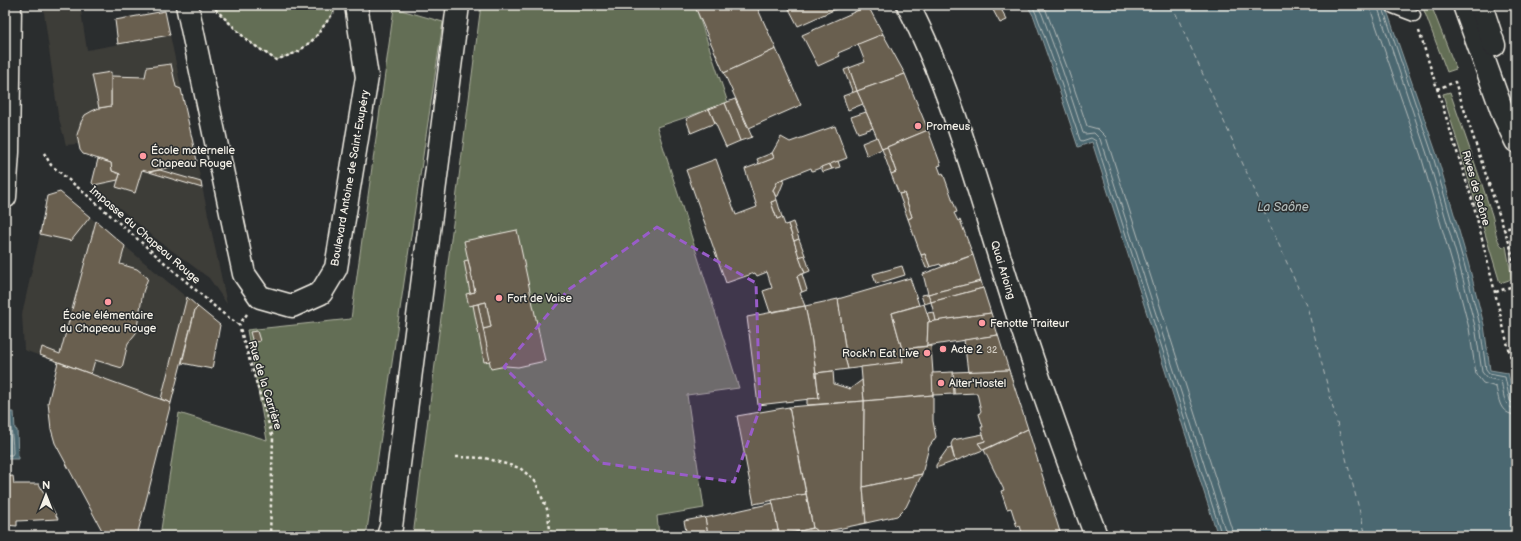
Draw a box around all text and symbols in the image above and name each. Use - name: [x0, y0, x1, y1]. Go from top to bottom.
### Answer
- street label: Boulevard Antoine de Saint-Exupéry: [328, 89, 372, 267]
- place label: Promeus: [926, 120, 971, 133]
- marker: Promeus: [913, 121, 923, 131]
- place label: École maternelle Chapeau Rouge: [151, 143, 235, 170]
- street label: Rives de Saône: [1459, 149, 1493, 227]
- marker: École maternelle Chapeau Rouge: [138, 151, 148, 161]
- street label: Impasse du Chapeau Rouge: [87, 183, 203, 287]
- water label: La Saône: [1257, 200, 1309, 215]
- street label: Quai Arloing: [988, 239, 1018, 301]
- place label: Fort de Vaise: [507, 292, 573, 305]
- marker: Fort de Vaise: [494, 293, 504, 303]
- marker: École élémentaire du Chapeau Rouge: [103, 297, 113, 307]
- place label: École élémentaire du Chapeau Rouge: [60, 308, 157, 335]
- place label: Fenotte Traiteur: [990, 317, 1070, 330]
- marker: Fenotte Traiteur: [977, 318, 987, 328]
- street label: Rue de la Carrière: [245, 339, 285, 431]
- place label: Acte 2: [951, 343, 983, 356]
- marker: Acte 2: [938, 344, 948, 354]
- house number: 32: [987, 345, 998, 356]
- place label: Rock'n Eat Live: [842, 347, 919, 360]
- marker: Rock'n Eat Live: [922, 348, 932, 358]
- place label: Alter'Hostel: [949, 377, 1006, 390]
- marker: Alter'Hostel: [936, 378, 946, 388]
- north arrow: [26, 475, 66, 515]
- text: N: [42, 479, 50, 492]

